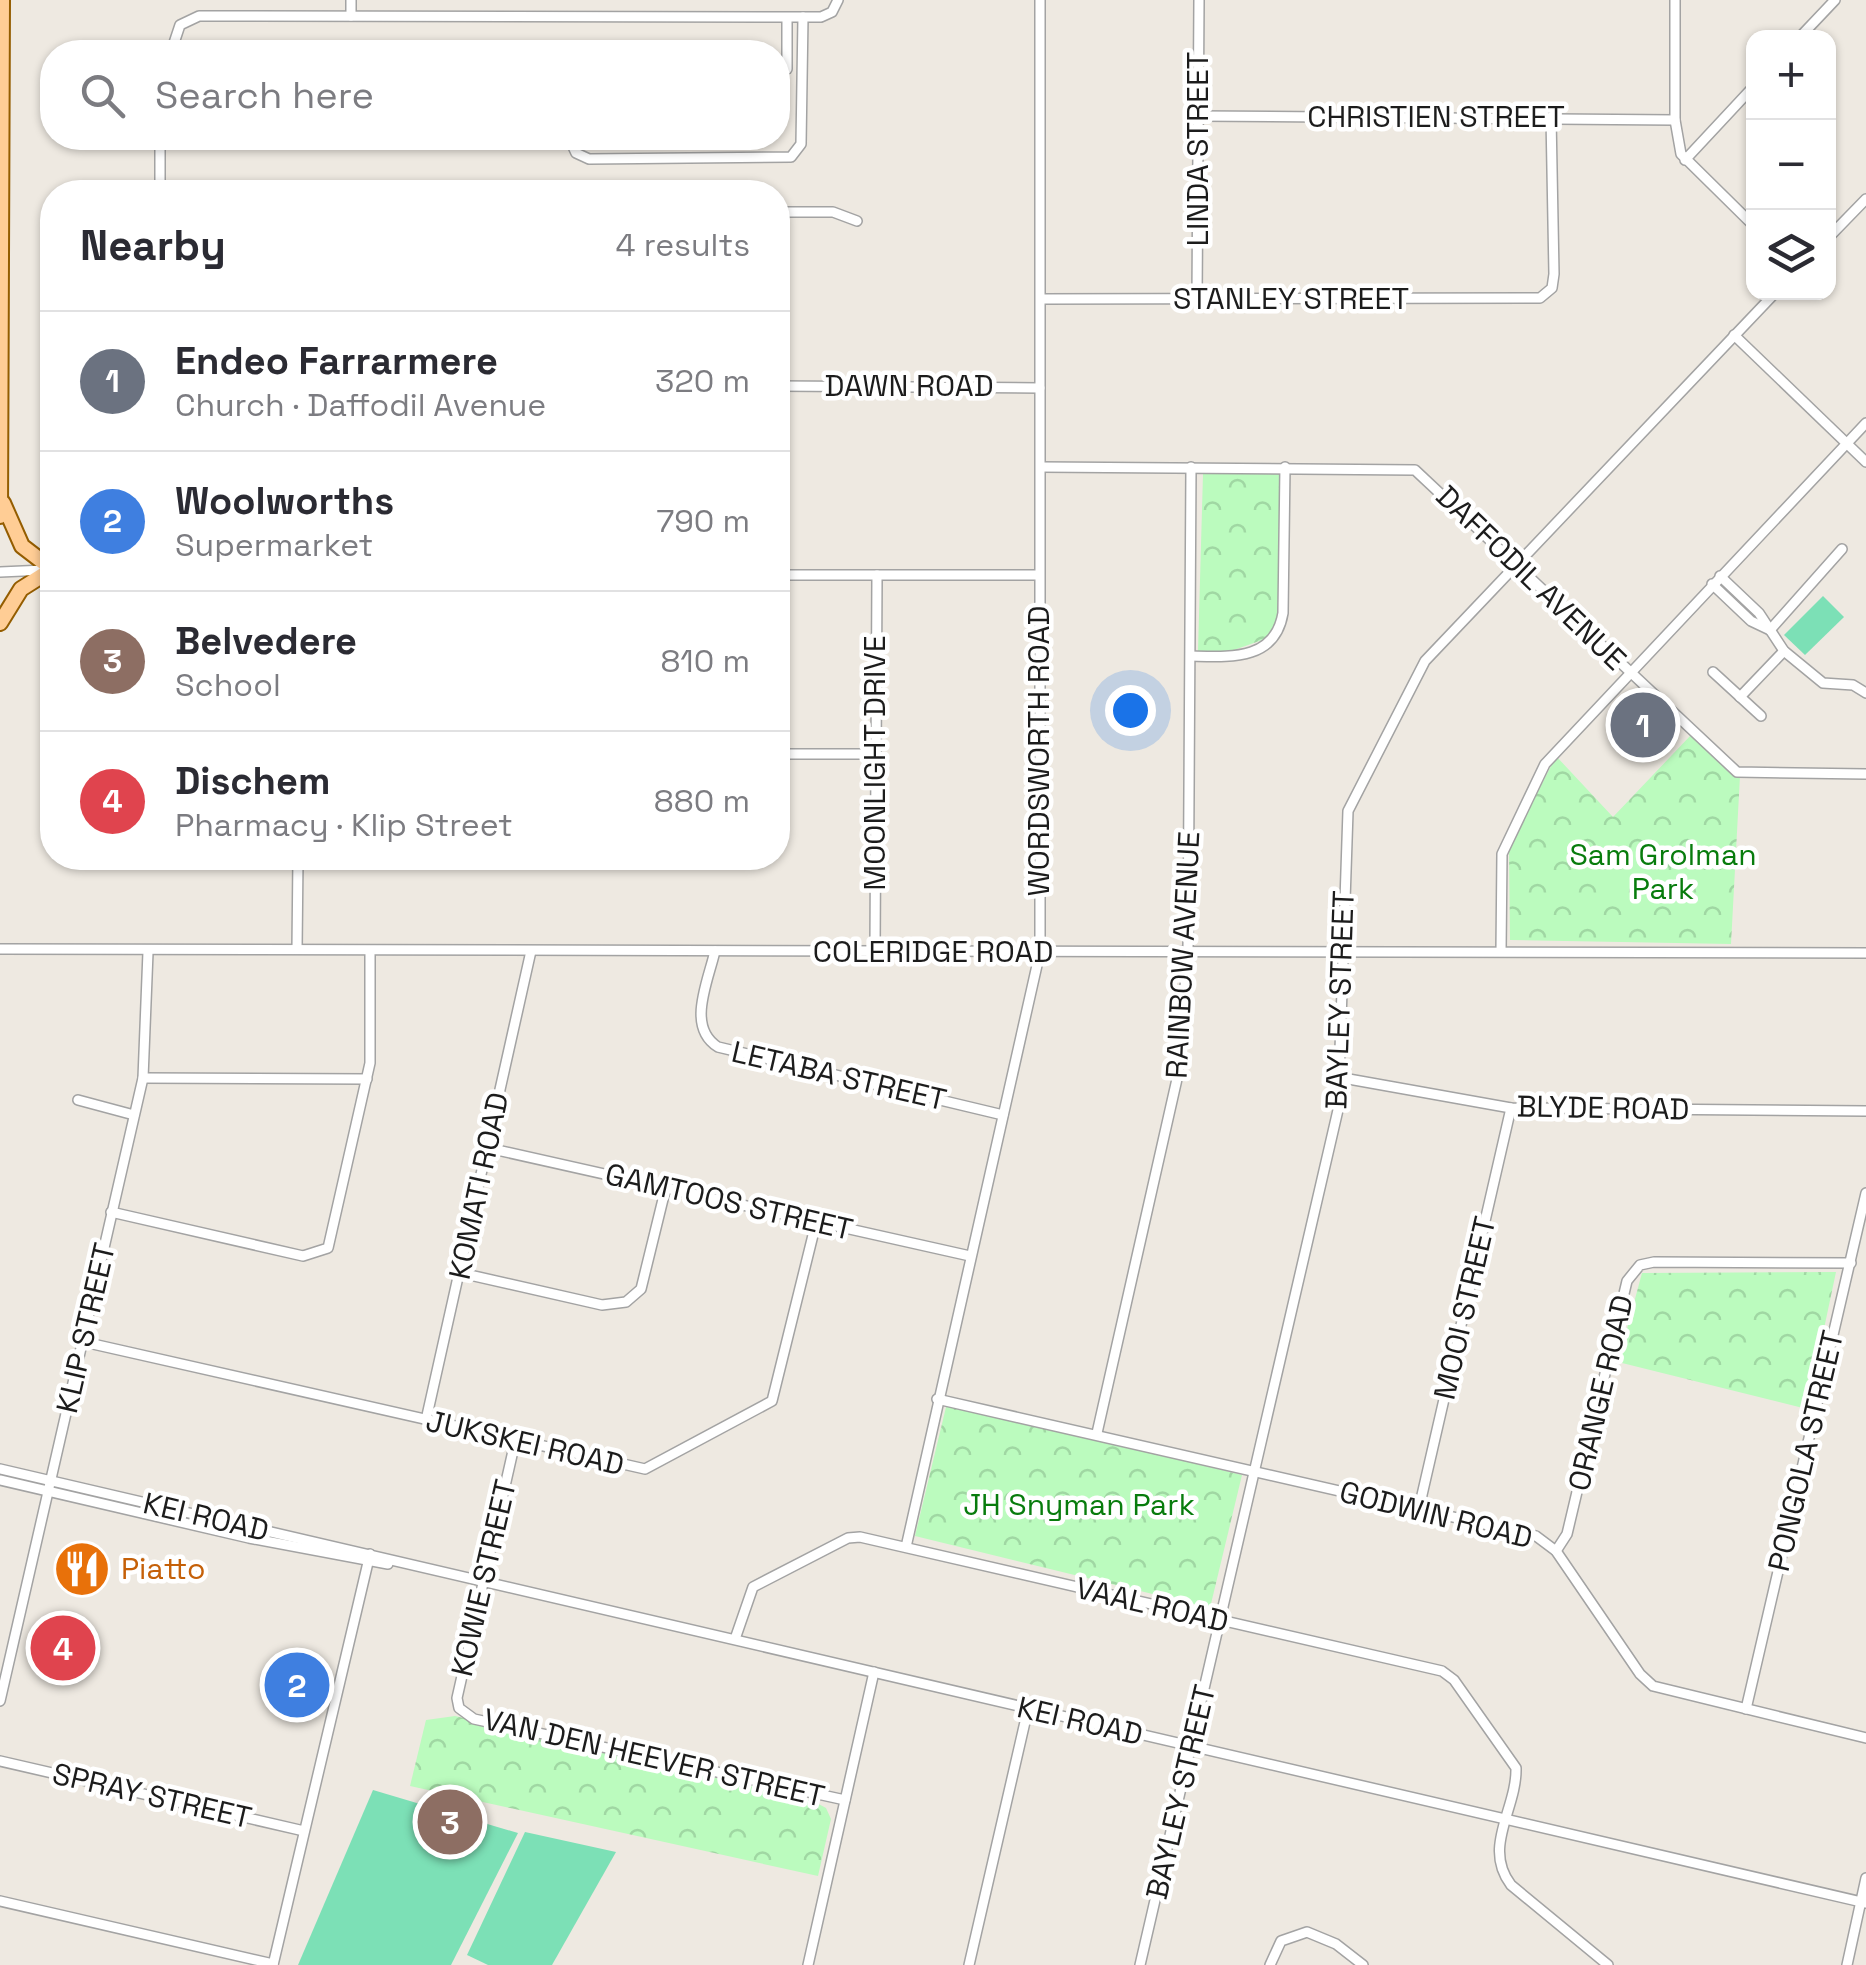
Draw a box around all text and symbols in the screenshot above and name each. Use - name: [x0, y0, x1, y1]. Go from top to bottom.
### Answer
- map controls: [1746, 30, 1836, 300]
- button: +: [1746, 30, 1836, 120]
- search box: [40, 40, 790, 150]
- street label: LINDA STREET: [1178, 52, 1217, 246]
- icon: search: [75, 68, 130, 123]
- text: Search here: [155, 71, 374, 119]
- street label: CHRISTIEN STREET: [1307, 97, 1565, 136]
- button: −: [1746, 120, 1836, 210]
- button: layers: [1746, 210, 1836, 300]
- text: Nearby: [80, 219, 226, 272]
- text: 4 results: [615, 225, 750, 265]
- street label: STANLEY STREET: [1173, 279, 1409, 318]
- text: Endeo Farrarmere: [175, 337, 498, 385]
- text: 1: [105, 361, 120, 401]
- text: 320 m: [655, 361, 750, 401]
- street label: DAWN ROAD: [824, 366, 994, 405]
- text: Church · Daffodil Avenue: [175, 385, 546, 425]
- text: Woolworths: [175, 477, 394, 525]
- street label: DAFFODIL AVENUE: [1428, 477, 1635, 678]
- text: 2: [103, 501, 122, 541]
- text: 790 m: [656, 501, 750, 541]
- text: Supermarket: [175, 525, 373, 565]
- street label: WORDSWORTH ROAD: [1019, 606, 1058, 896]
- text: Belvedere: [175, 617, 357, 665]
- street label: MOONLIGHT DRIVE: [855, 635, 894, 891]
- text: 3: [103, 641, 122, 681]
- text: 810 m: [660, 641, 750, 681]
- text: School: [175, 665, 281, 705]
- your location: [1105, 685, 1156, 736]
- pin: 1: [1610, 688, 1676, 762]
- text: Dischem: [175, 757, 330, 805]
- text: 4: [102, 781, 123, 821]
- text: 880 m: [654, 781, 750, 821]
- text: Pharmacy · Klip Street: [175, 805, 513, 845]
- street label: RAINBOW AVENUE: [1157, 830, 1208, 1080]
- park label: Sam Grolman Park: [1569, 835, 1757, 908]
- street label: BAYLEY STREET: [1316, 890, 1363, 1110]
- street label: COLERIDGE ROAD: [813, 932, 1053, 971]
- street label: LETABA STREET: [728, 1032, 950, 1119]
- street label: BLYDE ROAD: [1516, 1086, 1690, 1129]
- street label: KOMATI ROAD: [440, 1089, 517, 1283]
- street label: GAMTOOS STREET: [601, 1154, 857, 1249]
- street label: MOOI STREET: [1425, 1213, 1505, 1403]
- street label: KLIP STREET: [47, 1239, 124, 1417]
- street label: ORANGE ROAD: [1559, 1291, 1642, 1495]
- street label: PONGOLA STREET: [1759, 1327, 1852, 1575]
- street label: JUKSKEI ROAD: [422, 1401, 628, 1484]
- street label: GODWIN ROAD: [1336, 1472, 1537, 1557]
- street label: KOWIE STREET: [442, 1476, 525, 1680]
- street label: KEI ROAD: [139, 1483, 273, 1550]
- park label: JH Snyman Park: [963, 1485, 1195, 1524]
- restaurant icon: Piatto: [52, 1539, 112, 1599]
- place label: Piatto: [121, 1549, 206, 1588]
- street label: VAAL ROAD: [1072, 1568, 1232, 1641]
- pin: 4: [30, 1610, 96, 1686]
- pin: 2: [264, 1648, 330, 1722]
- street label: BAYLEY STREET: [1137, 1681, 1224, 1903]
- street label: KEI ROAD: [1013, 1687, 1147, 1754]
- street label: VAN DEN HEEVER STREET: [480, 1699, 829, 1816]
- street label: SPRAY STREET: [49, 1754, 255, 1837]
- pin: 3: [418, 1784, 482, 1860]

